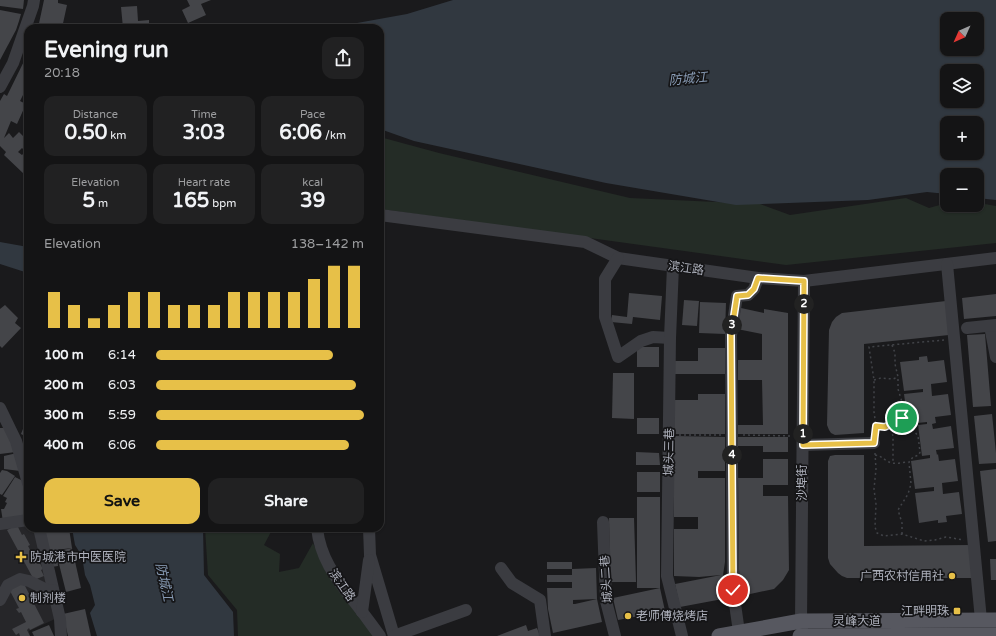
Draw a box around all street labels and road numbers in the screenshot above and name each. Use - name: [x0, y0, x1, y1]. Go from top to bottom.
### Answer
- street label: 滨江路: [667, 259, 705, 277]
- street label: 城头三巷: [662, 428, 676, 476]
- street label: 沙埠街: [795, 465, 809, 501]
- street label: 城头二巷: [597, 555, 615, 603]
- street label: 滨江路: [326, 566, 358, 604]
- street label: 灵峰大道: [833, 614, 881, 628]

